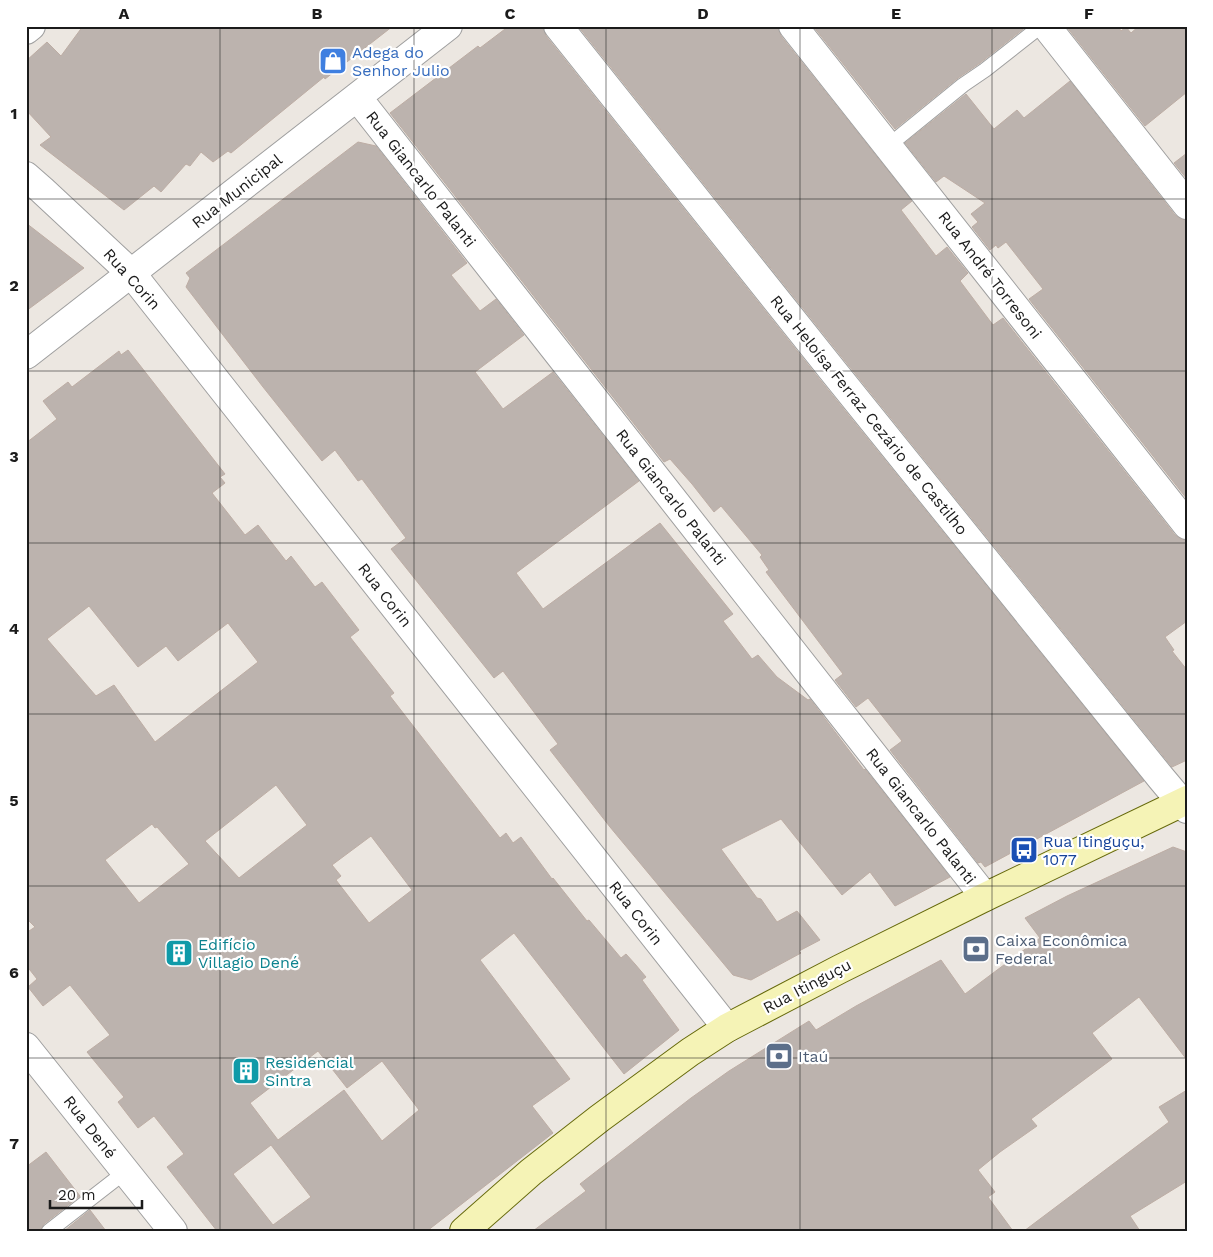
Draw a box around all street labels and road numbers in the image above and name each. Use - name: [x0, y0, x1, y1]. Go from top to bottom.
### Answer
- street label: Rua Giancarlo Palanti: [362, 107, 480, 251]
- street label: Rua Municipal: [188, 150, 286, 232]
- street label: Rua André Torresoni: [934, 207, 1046, 343]
- street label: Rua Corin: [100, 244, 164, 314]
- street label: Rua Heloísa Ferraz Cezário de Castilho: [766, 291, 972, 539]
- street label: Rua Giancarlo Palanti: [612, 425, 730, 569]
- street label: Rua Corin: [354, 559, 416, 631]
- street label: Rua Giancarlo Palanti: [862, 744, 980, 888]
- street label: Rua Corin: [605, 877, 667, 949]
- street label: Rua Itinguçu: [760, 955, 854, 1017]
- street label: Rua Dené: [60, 1092, 120, 1162]

